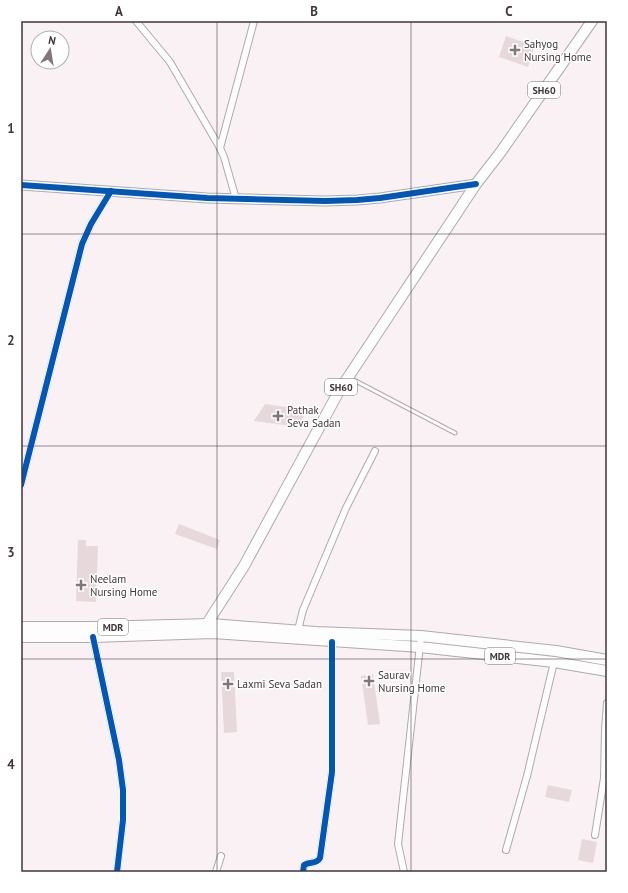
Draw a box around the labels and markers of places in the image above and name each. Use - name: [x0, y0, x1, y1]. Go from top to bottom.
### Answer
- place label: Sahyog Nursing Home: [524, 37, 592, 64]
- marker: Sahyog Nursing Home: [509, 44, 521, 56]
- place label: Pathak Seva Sadan: [287, 403, 341, 430]
- marker: Pathak Seva Sadan: [272, 410, 284, 422]
- place label: Neelam Nursing Home: [90, 572, 158, 599]
- marker: Neelam Nursing Home: [75, 579, 87, 591]
- place label: Saurav Nursing Home: [378, 668, 446, 695]
- marker: Saurav Nursing Home: [363, 675, 375, 687]
- place label: Laxmi Seva Sadan: [237, 677, 322, 691]
- marker: Laxmi Seva Sadan: [222, 678, 234, 690]

